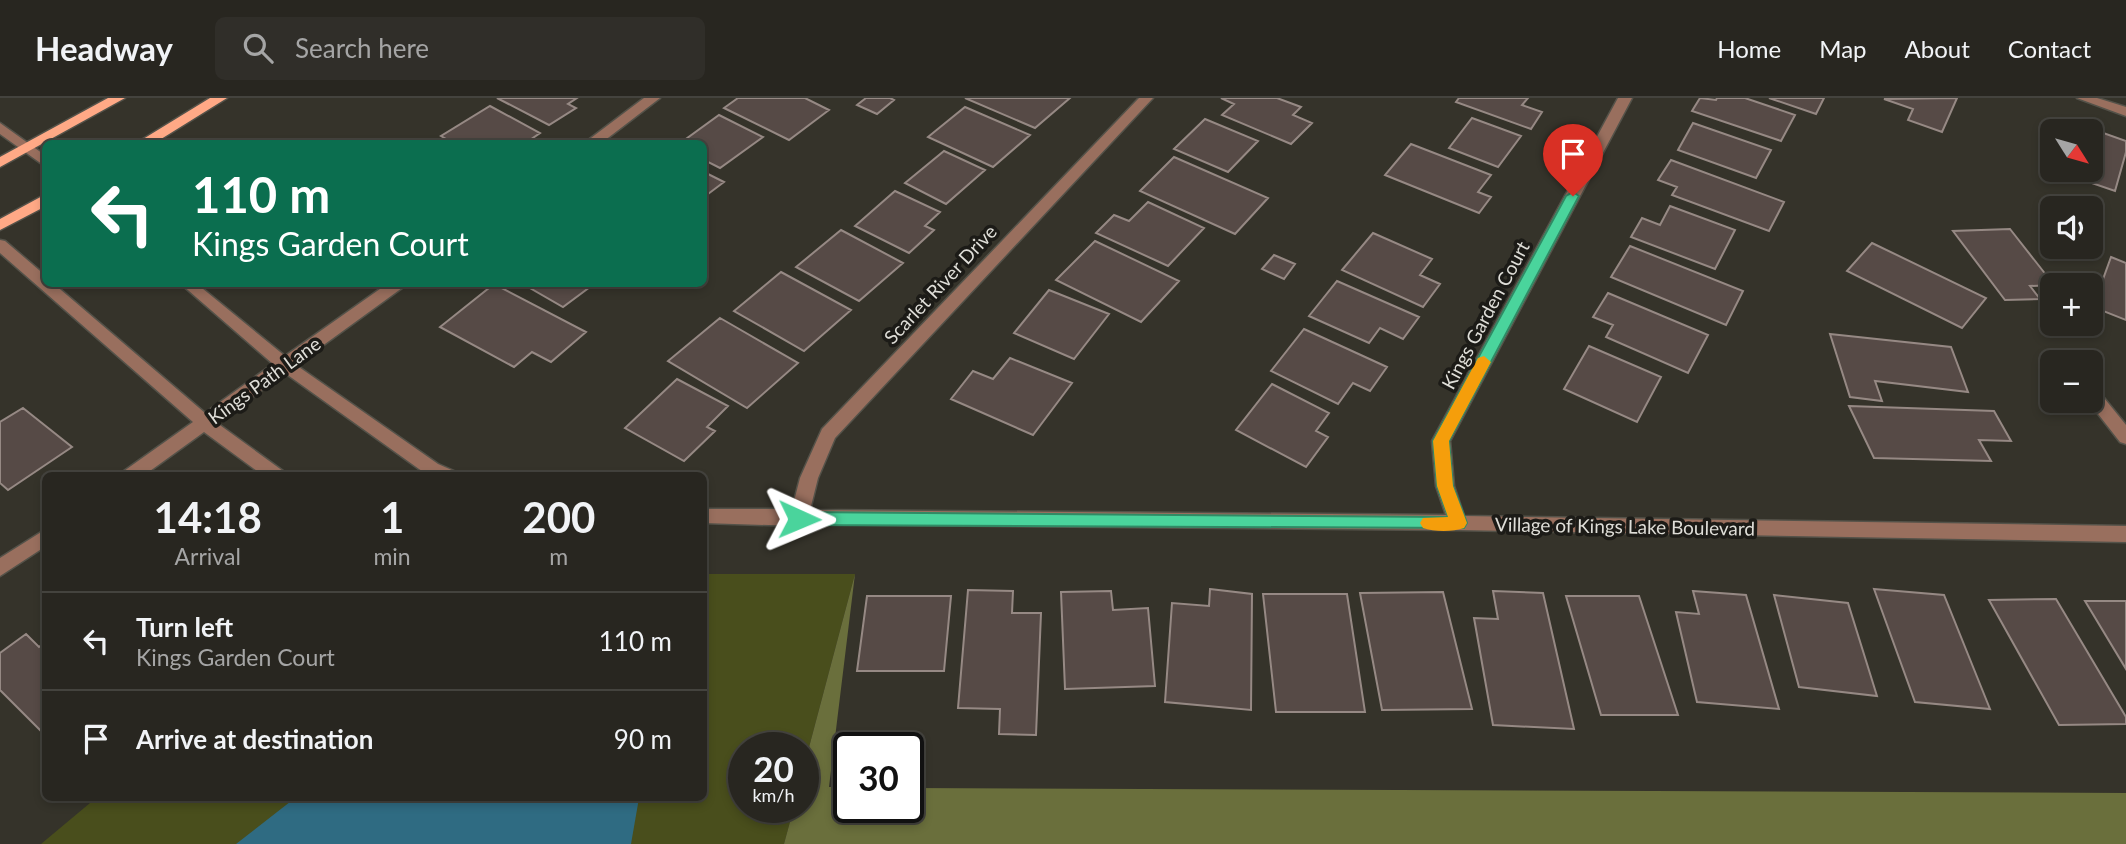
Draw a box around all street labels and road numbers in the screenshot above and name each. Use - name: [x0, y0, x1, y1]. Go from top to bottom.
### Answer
- street label: Scarlet River Drive: [879, 220, 1001, 348]
- street label: Kings Garden Court: [1436, 237, 1534, 393]
- street label: Kings Path Lane: [203, 332, 325, 428]
- street label: Village of Kings Lake Boulevard: [1495, 512, 1755, 540]

